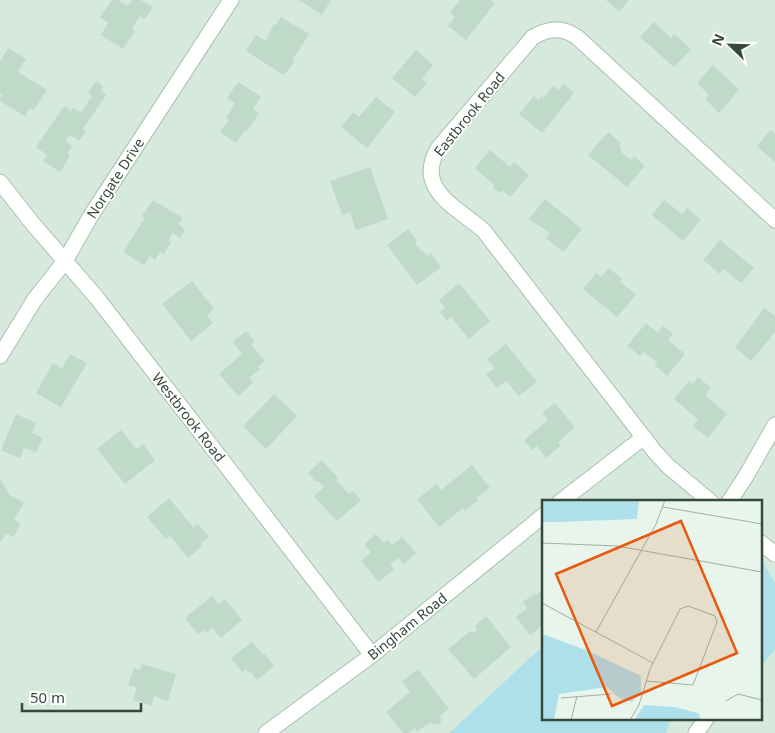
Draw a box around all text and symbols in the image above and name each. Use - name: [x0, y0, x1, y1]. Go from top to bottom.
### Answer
- north arrow: [705, 20, 755, 70]
- text: N: [707, 31, 729, 49]
- street label: Eastbrook Road: [429, 68, 509, 160]
- street label: Norgate Drive: [82, 134, 148, 222]
- street label: Westbrook Road: [148, 369, 230, 465]
- inset map: [542, 500, 762, 720]
- street label: Bingham Road: [363, 588, 451, 664]
- scale bar: [22, 680, 141, 712]
- text: 50 m: [30, 687, 65, 707]

